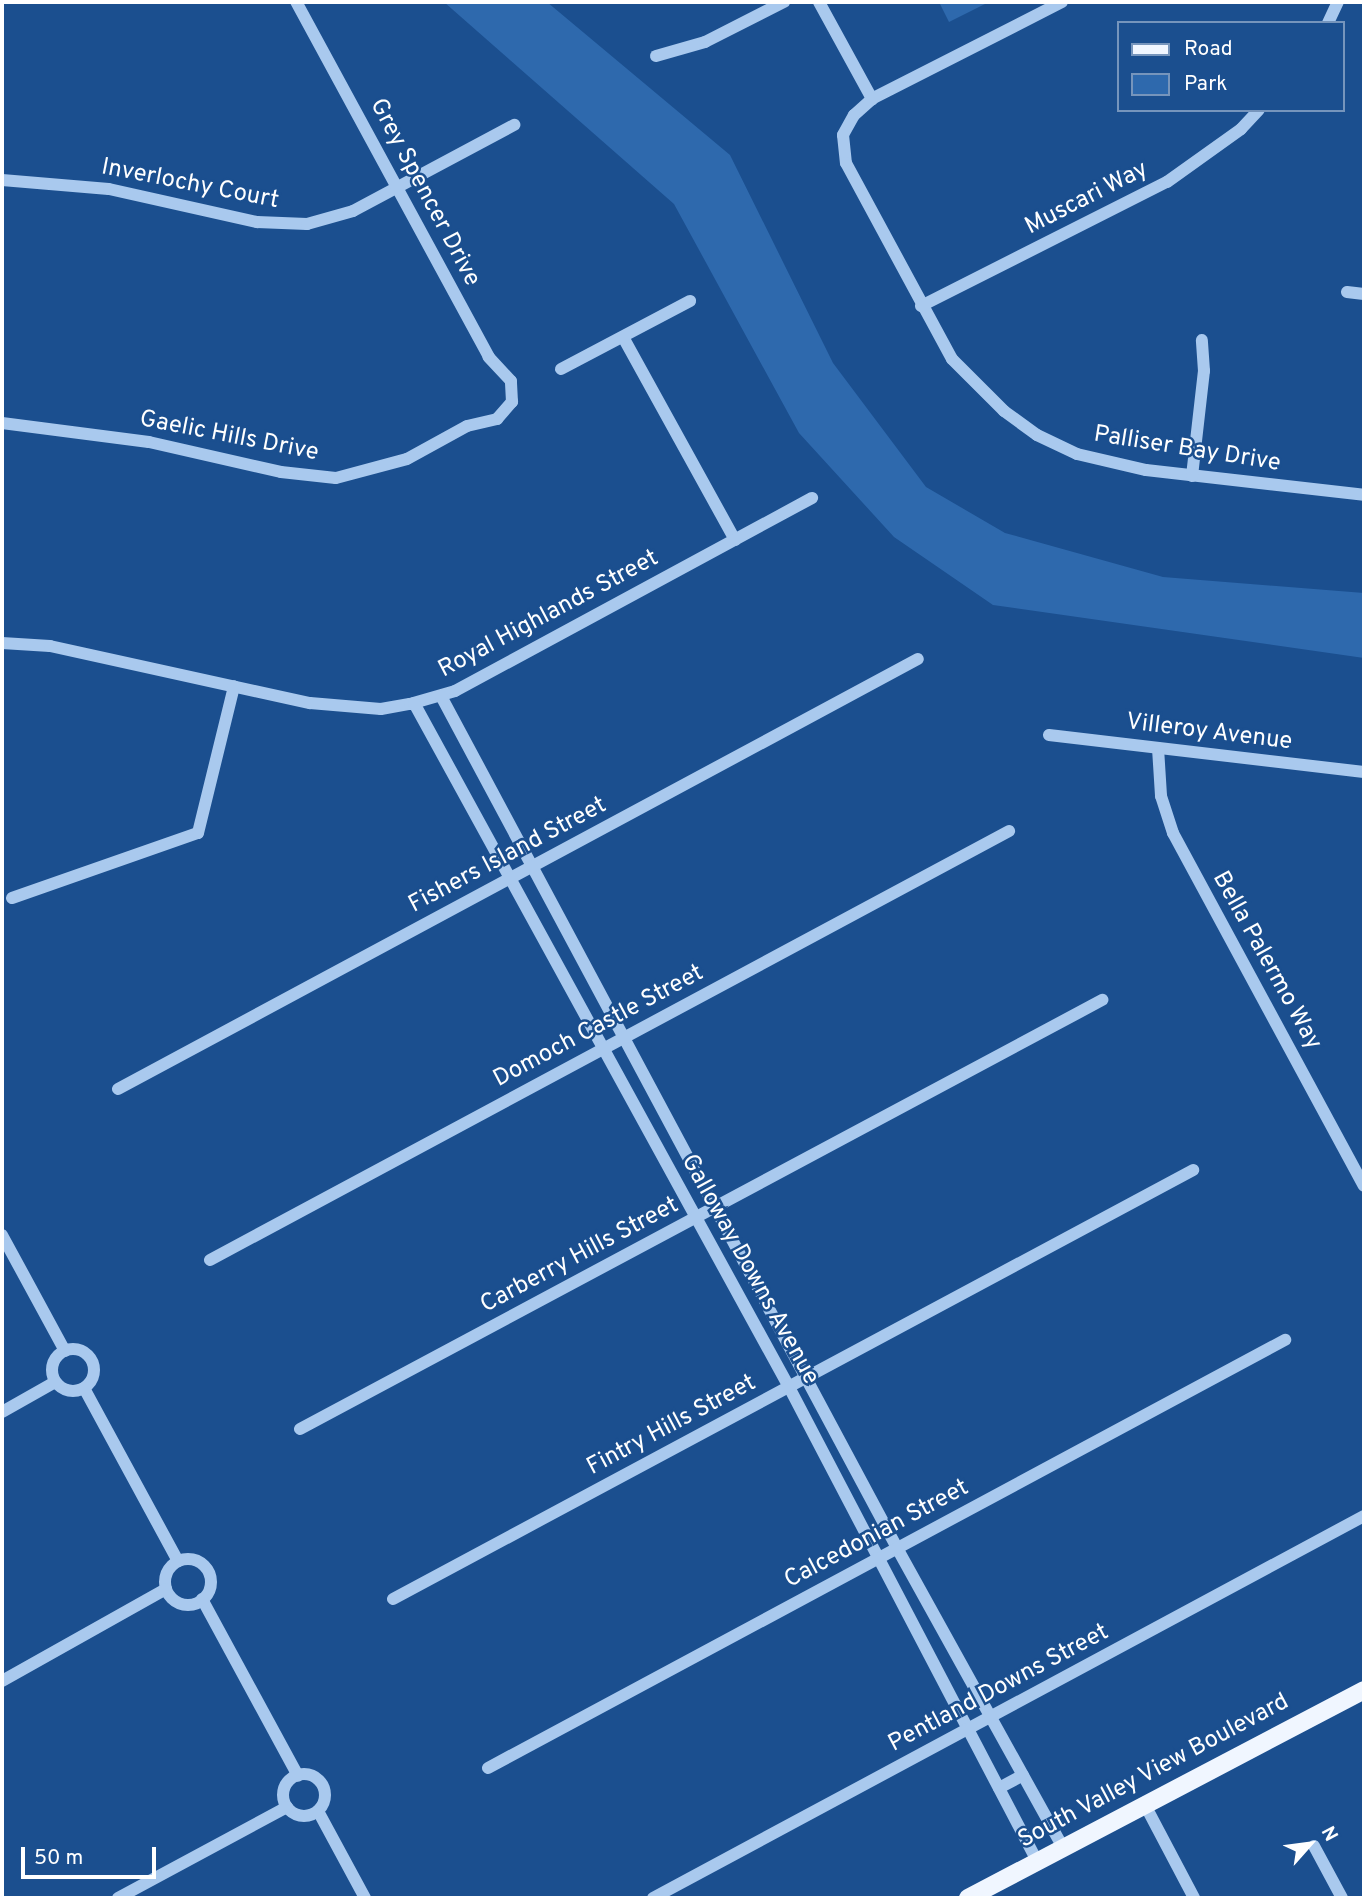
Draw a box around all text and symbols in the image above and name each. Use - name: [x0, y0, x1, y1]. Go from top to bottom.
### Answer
- legend: [1118, 21, 1345, 112]
- text: Road: [1184, 36, 1233, 63]
- text: Park: [1184, 71, 1227, 98]
- street label: Grey Spencer Drive: [362, 94, 486, 292]
- street label: Inverlochy Court: [99, 154, 281, 216]
- street label: Muscari Way: [1021, 156, 1153, 242]
- street label: Gaelic Hills Drive: [137, 406, 321, 468]
- street label: Palliser Bay Drive: [1092, 421, 1282, 479]
- street label: Royal Highlands Street: [434, 545, 664, 685]
- street label: Villeroy Avenue: [1124, 708, 1294, 758]
- street label: Fishers Island Street: [404, 792, 612, 920]
- street label: Bella Palermo Way: [1205, 866, 1327, 1056]
- street label: Domoch Castle Street: [489, 959, 709, 1095]
- street label: Galloway Downs Avenue: [673, 1149, 825, 1391]
- street label: Carberry Hills Street: [476, 1192, 684, 1320]
- street label: Fintry Hills Street: [583, 1369, 761, 1483]
- street label: Calcedonian Street: [780, 1474, 974, 1596]
- street label: Pentland Downs Street: [884, 1619, 1114, 1759]
- street label: South Valley View Boulevard: [1013, 1688, 1295, 1856]
- north arrow: [1275, 1809, 1345, 1879]
- text: N: [1315, 1822, 1342, 1846]
- scale bar: [24, 1834, 159, 1878]
- text: 50 m: [34, 1845, 83, 1872]

